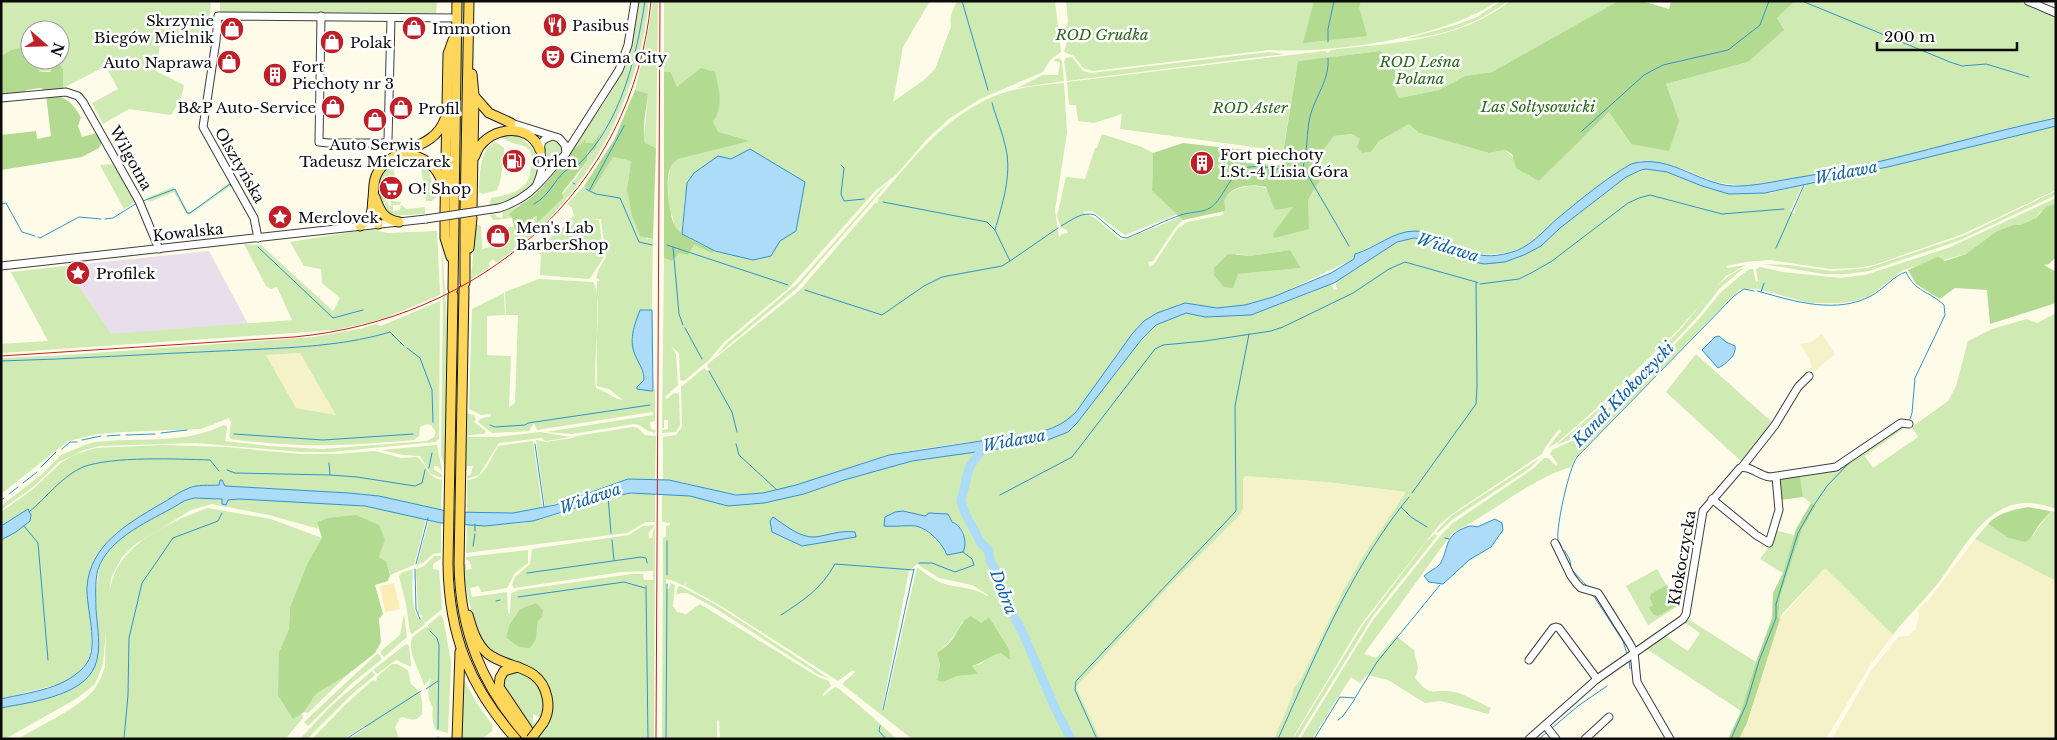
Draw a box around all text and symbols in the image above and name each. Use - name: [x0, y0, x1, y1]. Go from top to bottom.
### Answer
- place label: Skrzynie Biegów Mielnik: [94, 11, 215, 47]
- restaurant icon: Pasibus: [542, 12, 568, 38]
- shop icon: Immotion: [401, 15, 427, 41]
- shop icon: Skrzynie Biegów Mielnik: [219, 16, 245, 42]
- place label: Pasibus: [572, 16, 629, 35]
- place label: Immotion: [432, 19, 511, 38]
- north arrow: [20, 20, 70, 70]
- scale bar: [1877, 20, 2017, 52]
- park label: ROD Grudka: [1054, 25, 1149, 44]
- text: 200 m: [1884, 27, 1935, 46]
- shop icon: Polak: [319, 29, 345, 55]
- place label: Polak: [350, 33, 393, 52]
- text: N: [47, 40, 68, 59]
- theatre icon: Cinema City: [540, 44, 566, 70]
- place label: Cinema City: [570, 48, 667, 67]
- shop icon: Auto Naprawa: [216, 49, 242, 75]
- park label: ROD Leśna Polana: [1379, 52, 1460, 88]
- place label: Auto Naprawa: [102, 53, 213, 72]
- place label: Fort Piechoty nr 3: [292, 57, 394, 93]
- building icon: Fort Piechoty nr 3: [262, 62, 288, 88]
- shop icon: B&P Auto-Service: [320, 94, 346, 120]
- shop icon: Profil: [388, 95, 414, 121]
- park label: Las Sołtysowicki: [1480, 97, 1596, 116]
- place label: B&P Auto-Service: [178, 98, 316, 117]
- park label: ROD Aster: [1211, 98, 1289, 117]
- place label: Profil: [418, 99, 460, 118]
- shop icon: Auto Serwis Tadeusz Mielczarek: [362, 107, 388, 133]
- street label: Wilgotna: [105, 122, 157, 194]
- street label: Olsztyńska: [211, 124, 270, 207]
- place label: Auto Serwis Tadeusz Mielczarek: [299, 135, 452, 171]
- place label: Fort piechoty I.St.-4 Lisia Góra: [1220, 145, 1349, 181]
- fuel station icon: Orlen: [501, 148, 527, 174]
- building icon: Fort piechoty I.St.-4 Lisia Góra: [1189, 150, 1215, 176]
- place label: Orlen: [532, 152, 577, 171]
- water label: Widawa: [1813, 156, 1879, 188]
- supermarket icon: O! Shop: [378, 175, 404, 201]
- place label: O! Shop: [408, 179, 471, 198]
- place icon: Merclovek: [267, 204, 293, 230]
- place label: Merclovek: [298, 208, 379, 227]
- place label: Men's Lab BarberShop: [516, 218, 608, 254]
- street label: Kowalska: [152, 219, 225, 245]
- shop icon: Men's Lab BarberShop: [485, 223, 511, 249]
- water label: Widawa: [1415, 228, 1481, 266]
- place icon: Profilek: [65, 260, 91, 286]
- place label: Profilek: [96, 264, 156, 283]
- water label: Kanał Kłokoczycki: [1567, 337, 1678, 451]
- water label: Widawa: [981, 425, 1047, 455]
- water label: Widawa: [557, 478, 623, 518]
- street label: Kłokoczycka: [1664, 508, 1700, 607]
- water label: Dobra: [986, 566, 1022, 617]

